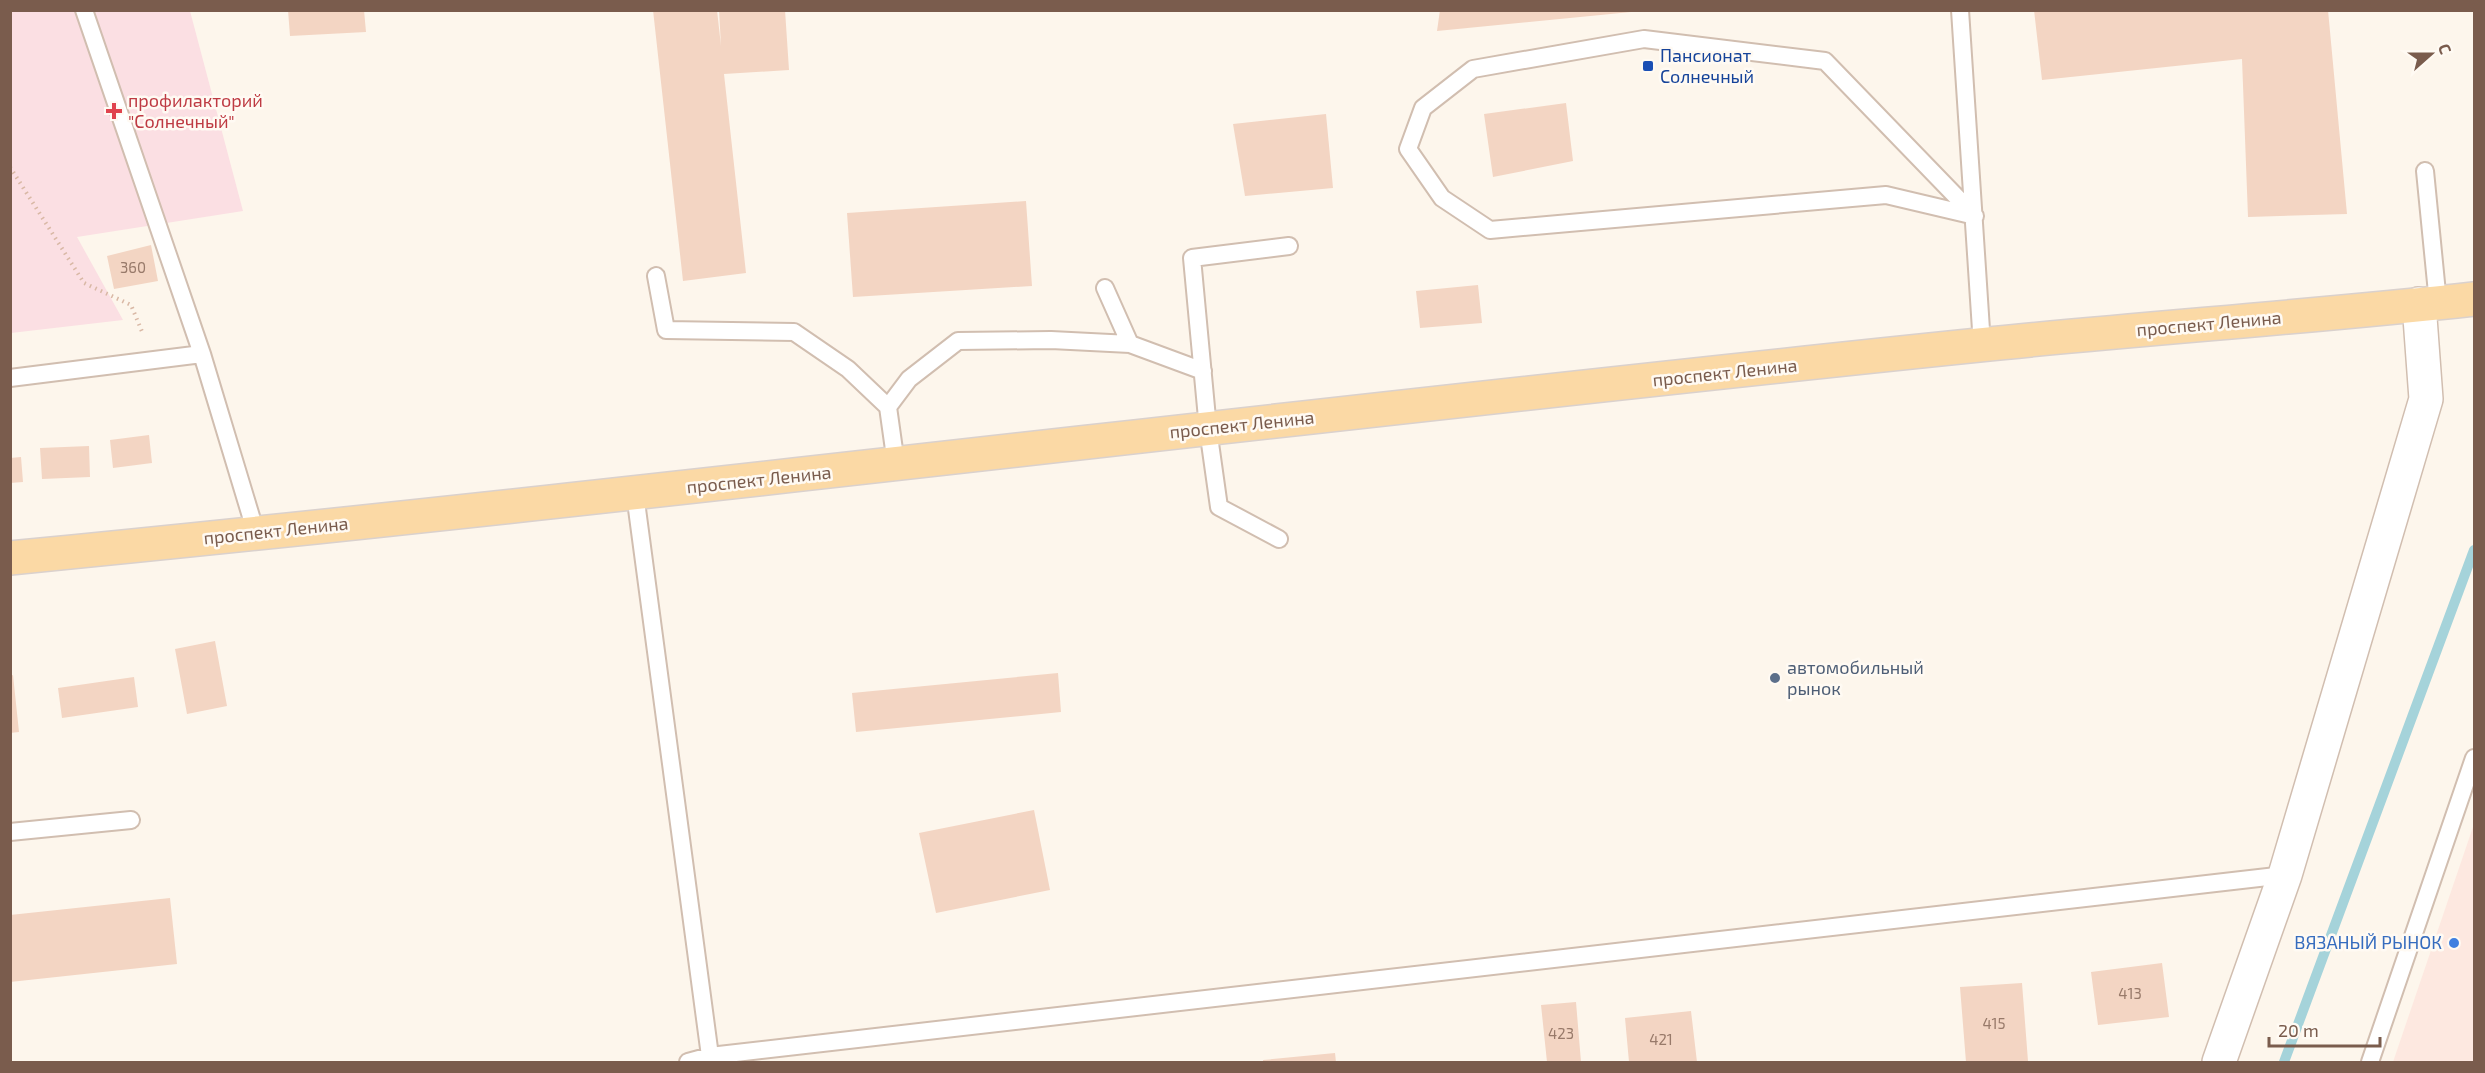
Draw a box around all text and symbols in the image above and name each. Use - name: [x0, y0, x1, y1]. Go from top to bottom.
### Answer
- north arrow: [2401, 24, 2461, 84]
- text: С: [2435, 41, 2456, 56]
- place label: Пансионат Солнечный: [1660, 44, 1754, 87]
- marker: Пансионат Солнечный: [1641, 59, 1655, 73]
- place label: профилакторий "Солнечный": [128, 89, 263, 132]
- marker: профилакторий "Солнечный": [105, 102, 123, 120]
- house number: 360: [120, 258, 146, 276]
- street label: проспект Ленина: [2136, 306, 2282, 340]
- street label: проспект Ленина: [1651, 353, 1798, 391]
- street label: проспект Ленина: [1168, 405, 1315, 443]
- street label: проспект Ленина: [685, 460, 832, 498]
- street label: проспект Ленина: [202, 511, 349, 549]
- place label: автомобильный рынок: [1787, 656, 1924, 699]
- marker: автомобильный рынок: [1768, 671, 1782, 685]
- place label: ВЯЗАНЫЙ РЫНОК: [2294, 931, 2442, 953]
- marker: ВЯЗАНЫЙ РЫНОК: [2447, 936, 2461, 950]
- house number: 413: [2118, 984, 2142, 1002]
- scale bar: [2269, 1010, 2380, 1048]
- house number: 415: [1982, 1014, 2006, 1032]
- text: 20 m: [2278, 1019, 2319, 1041]
- house number: 423: [1548, 1024, 1574, 1042]
- house number: 421: [1649, 1030, 1673, 1048]

